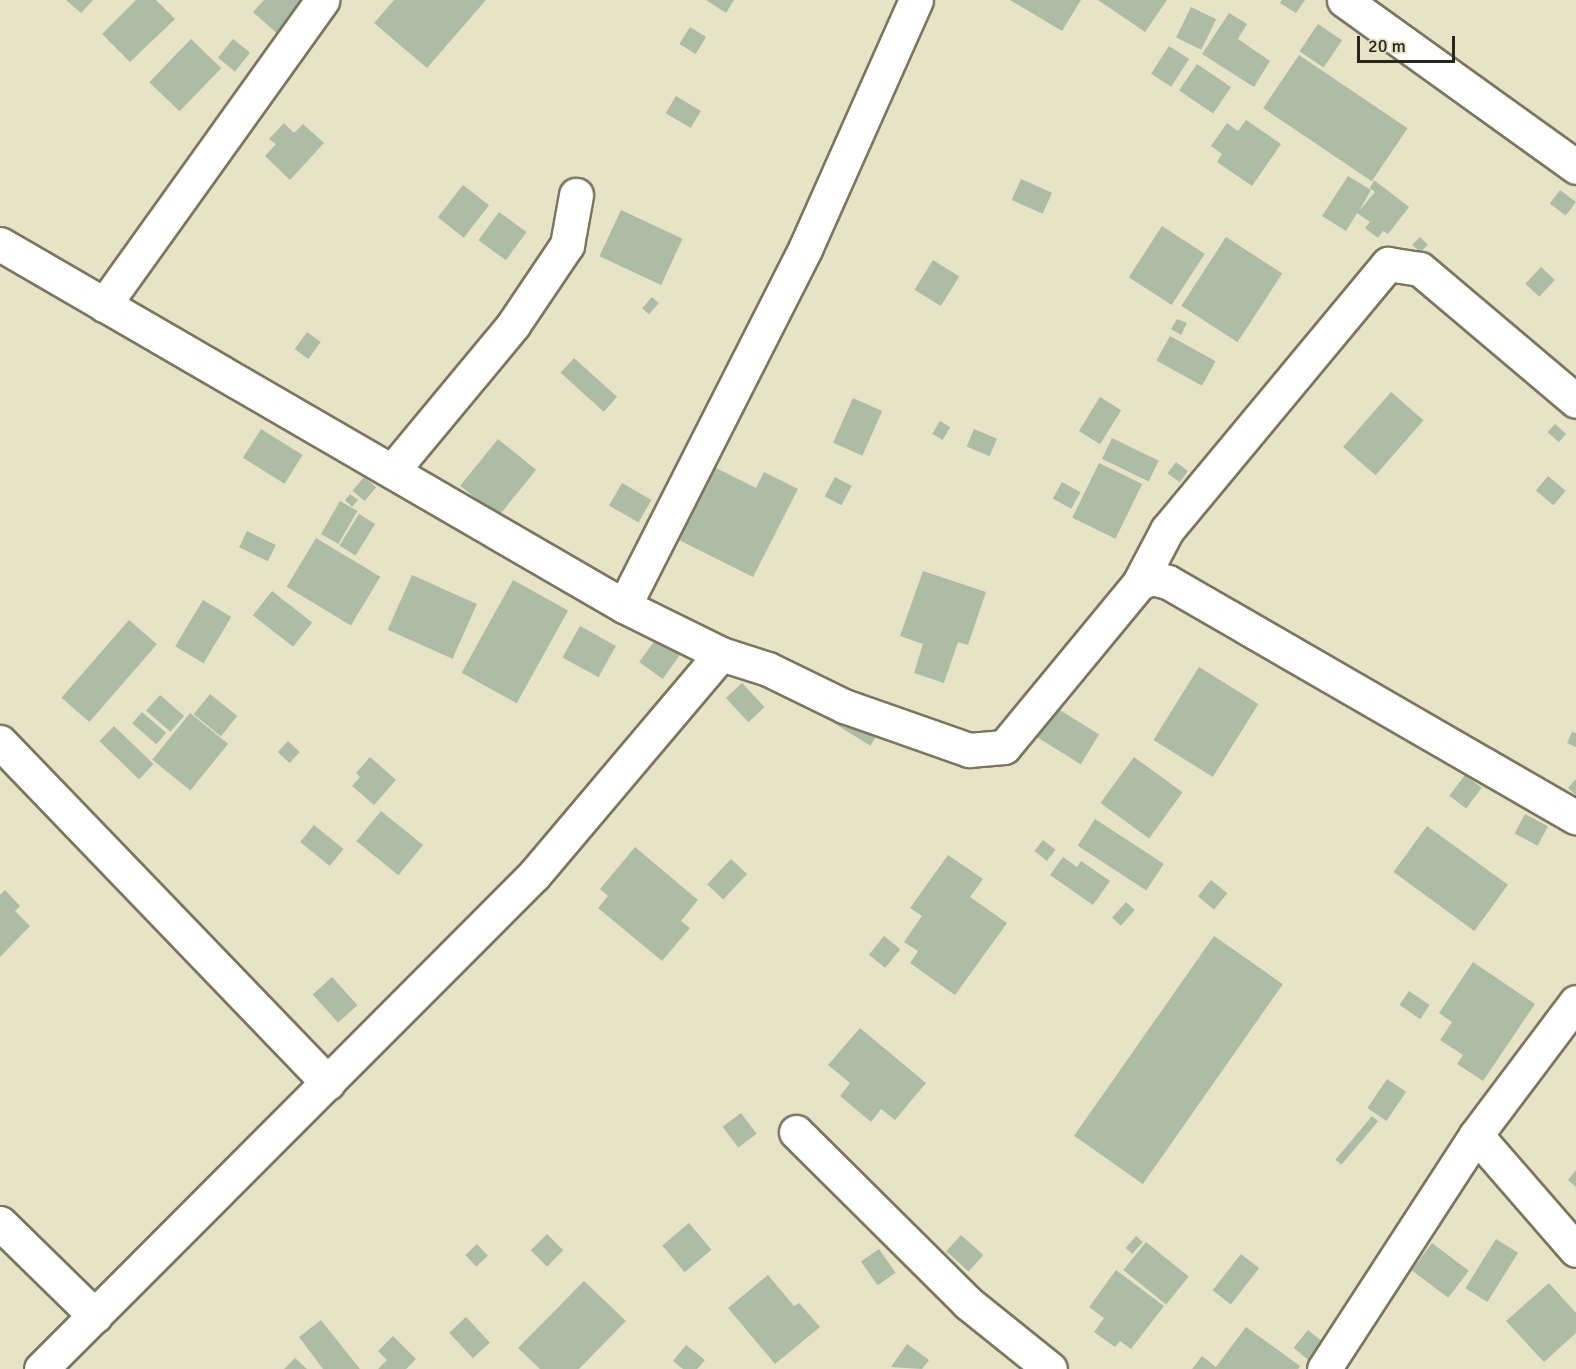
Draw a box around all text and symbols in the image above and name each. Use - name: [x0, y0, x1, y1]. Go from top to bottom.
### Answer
- scale bar: [1360, 24, 1458, 62]
- text: 20 m: [1368, 35, 1406, 57]

